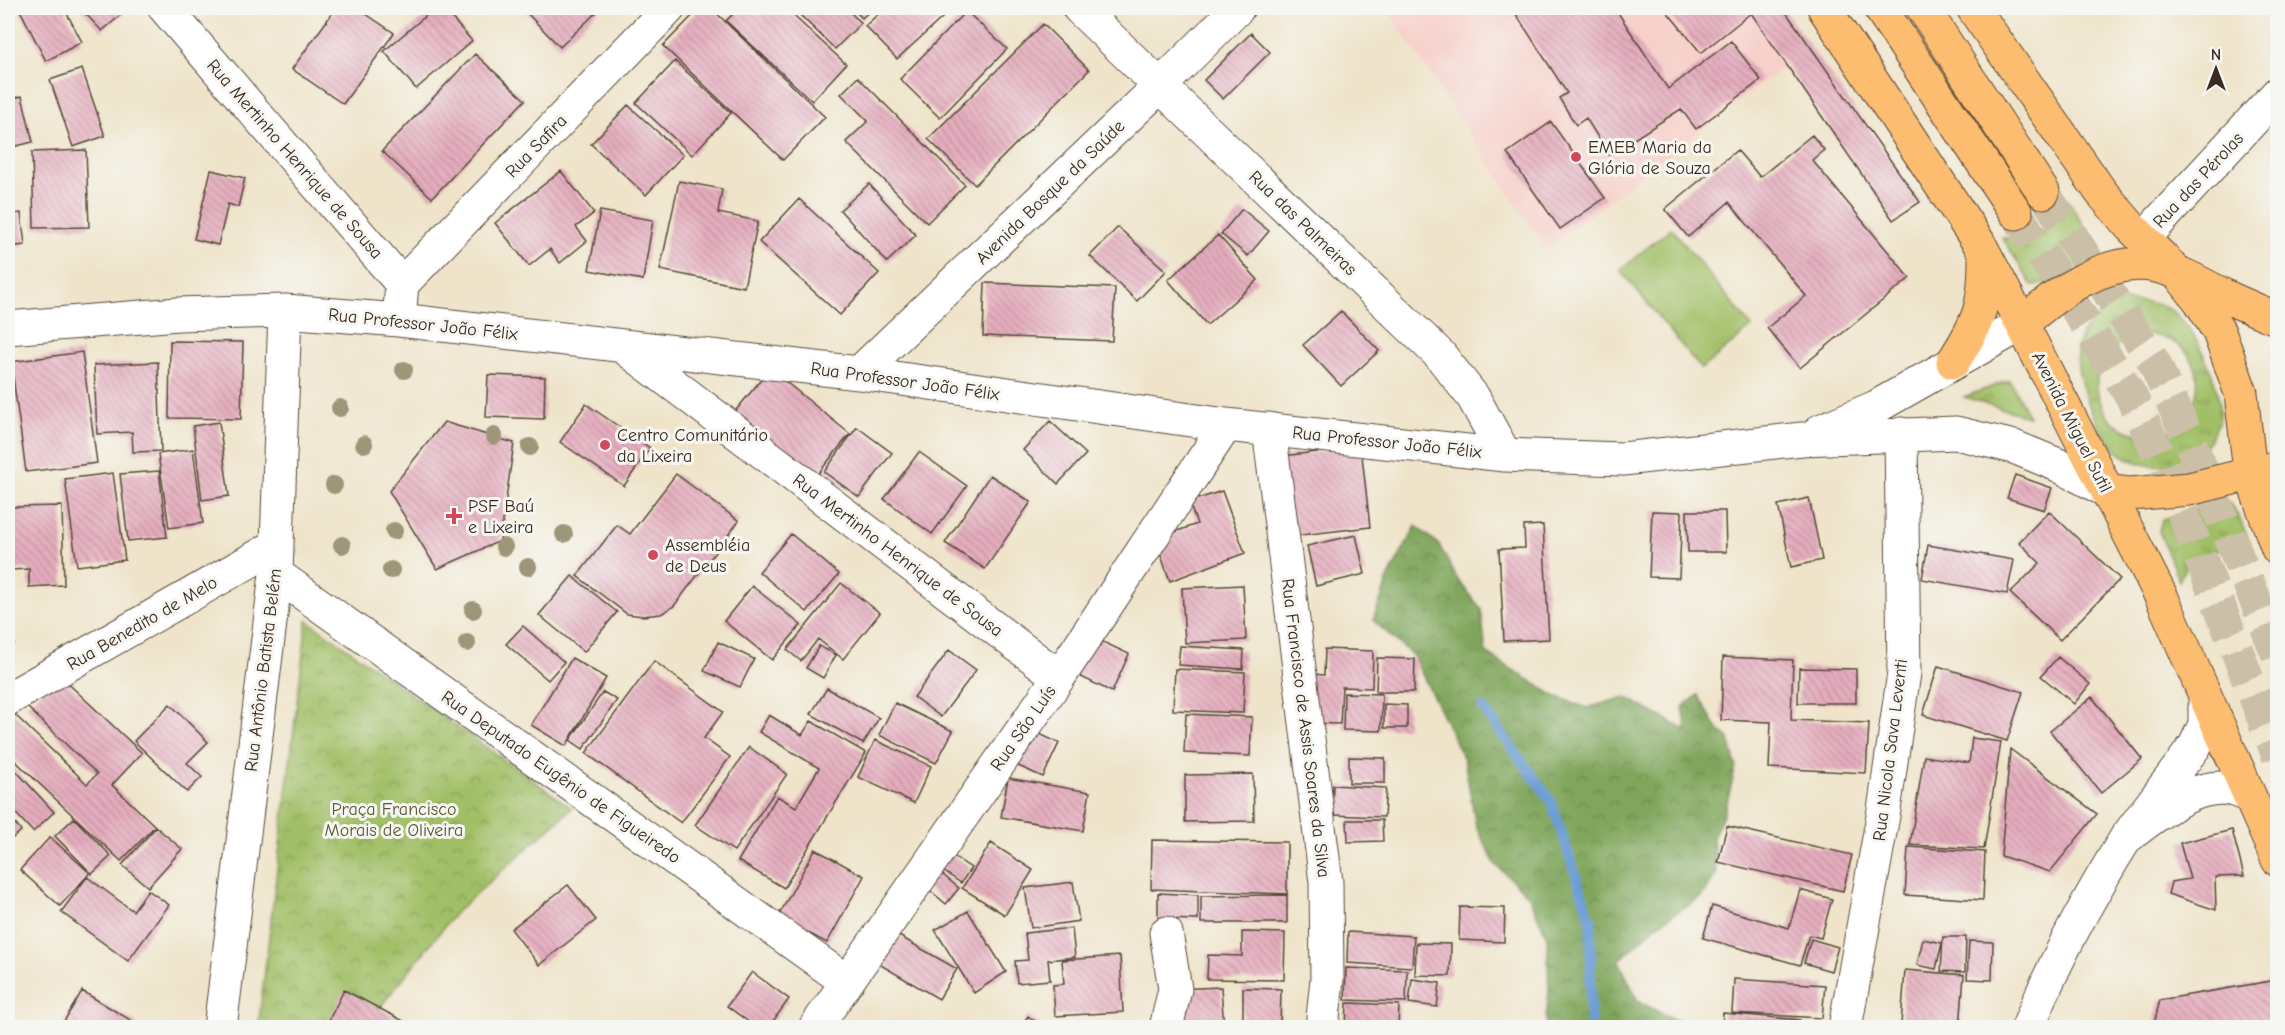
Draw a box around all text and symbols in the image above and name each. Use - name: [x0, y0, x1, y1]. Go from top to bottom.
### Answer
- north arrow: [2186, 39, 2246, 99]
- text: N: [2211, 46, 2221, 64]
- street label: Rua Mertinho Henrique de Sousa: [202, 55, 387, 263]
- street label: Rua Safira: [501, 110, 572, 182]
- street label: Avenida Bosque da Saúde: [972, 116, 1129, 269]
- street label: Rua das Pérolas: [2149, 128, 2248, 232]
- place label: EMEB Maria da Glória de Souza: [1588, 137, 1712, 179]
- marker: EMEB Maria da Glória de Souza: [1569, 150, 1583, 164]
- street label: Rua das Palmeiras: [1244, 167, 1361, 280]
- street label: Rua Professor João Félix: [327, 304, 519, 345]
- street label: Avenida Miguel Sutil: [2027, 349, 2116, 496]
- street label: Rua Professor João Félix: [809, 358, 1001, 405]
- street label: Rua Professor João Félix: [1291, 422, 1483, 463]
- place label: Centro Comunitário da Lixeira: [617, 425, 768, 467]
- marker: Centro Comunitário da Lixeira: [598, 438, 612, 452]
- street label: Rua Mertinho Henrique de Sousa: [789, 470, 1007, 641]
- place label: PSF Baú e Lixeira: [468, 496, 534, 538]
- marker: PSF Baú e Lixeira: [445, 507, 463, 525]
- place label: Assembléia de Deus: [665, 535, 750, 577]
- marker: Assembléia de Deus: [646, 548, 660, 562]
- street label: Rua Antônio Batista Belém: [241, 567, 286, 773]
- street label: Rua Benedito de Melo: [63, 572, 221, 675]
- street label: Rua Francisco de Assis Soares da Silva: [1277, 577, 1334, 879]
- street label: Rua Nicola Sava Leventi: [1869, 658, 1912, 842]
- street label: Rua São Luís: [986, 681, 1061, 775]
- street label: Rua Deputado Eugênio de Figueiredo: [437, 686, 684, 868]
- park label: Praça Francisco Morais de Oliveira: [325, 799, 463, 841]

